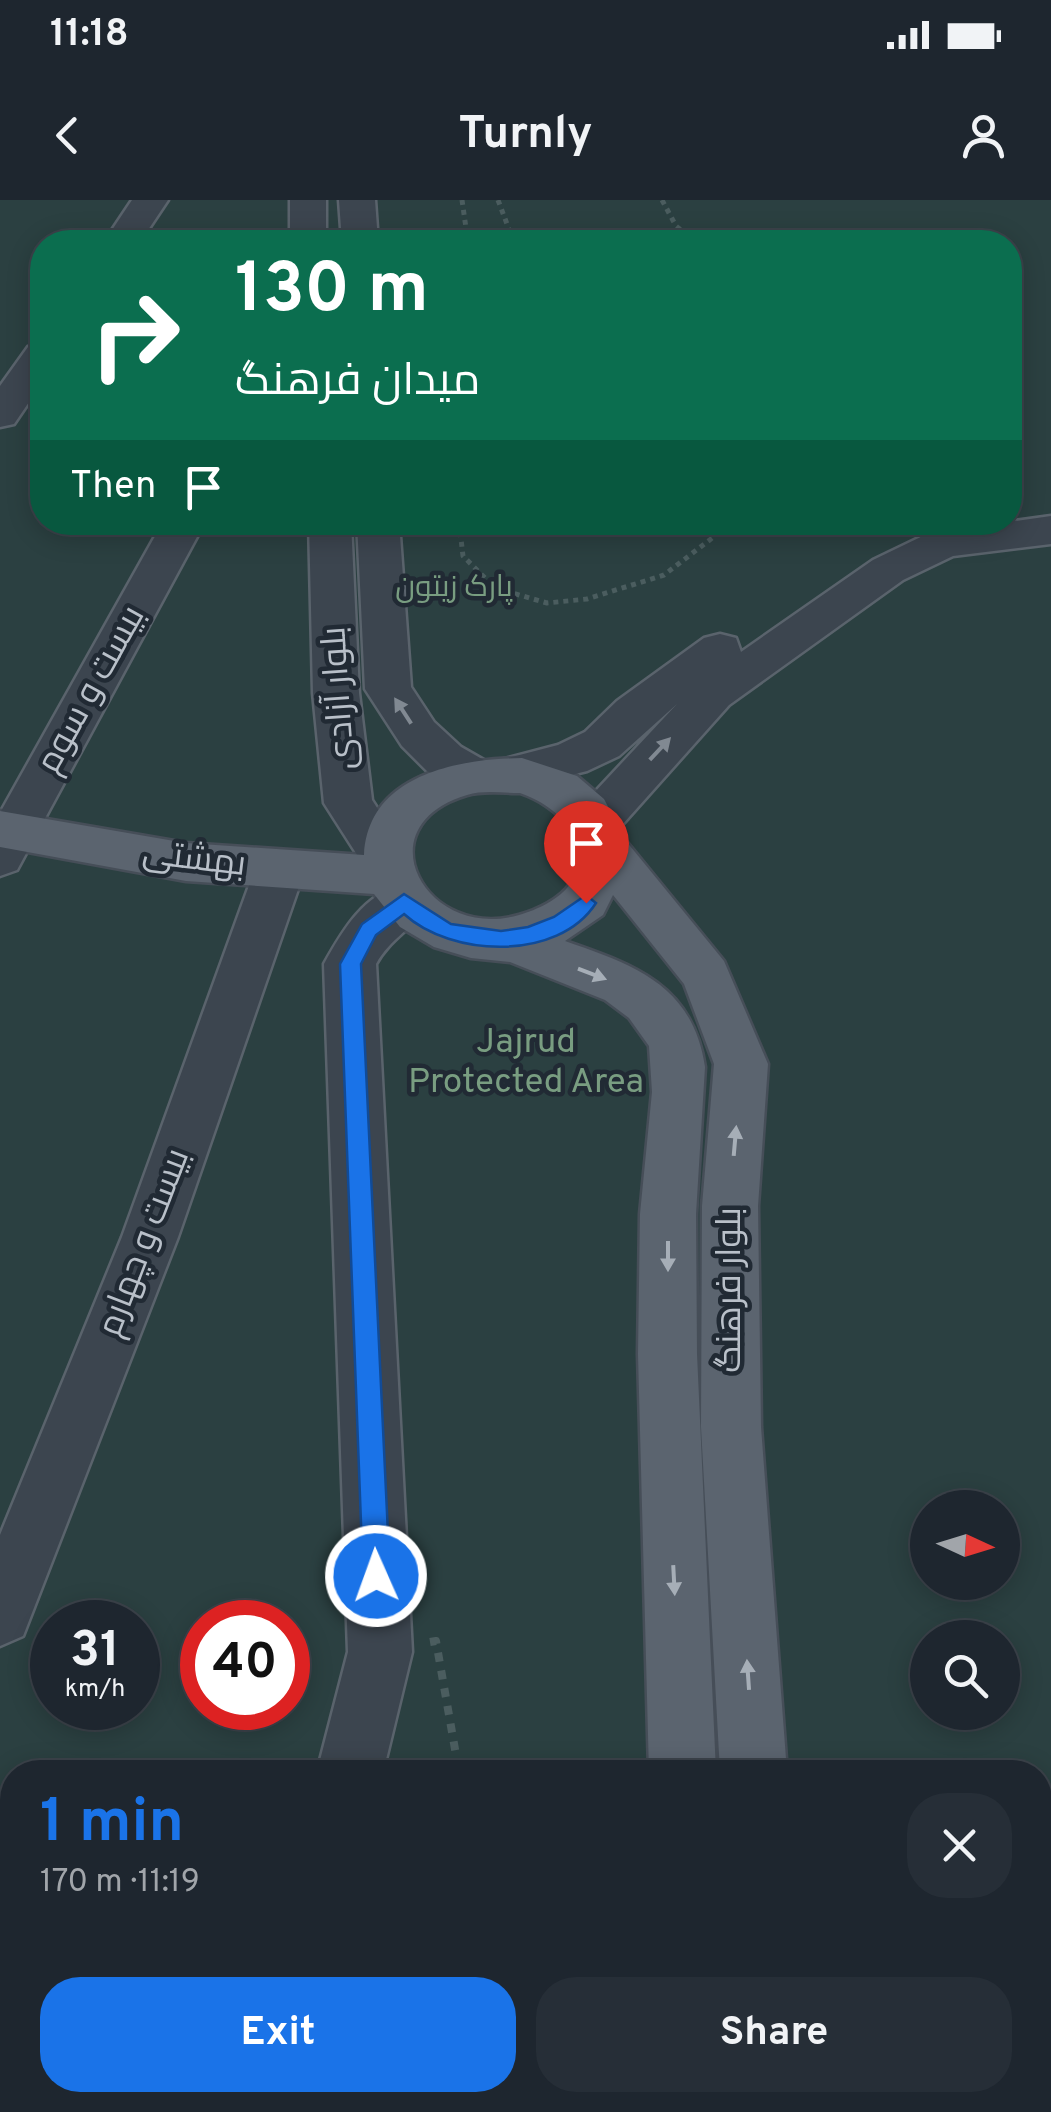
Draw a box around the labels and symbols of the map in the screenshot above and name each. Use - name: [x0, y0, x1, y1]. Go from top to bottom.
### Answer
- park label: پارک زیتون: [395, 570, 513, 607]
- street label: بیست و سوم: [28, 598, 156, 782]
- street label: بلوار آزادی: [313, 625, 367, 771]
- one-way arrow: [394, 697, 412, 724]
- one-way arrow: [648, 737, 671, 761]
- pin: [544, 801, 629, 904]
- street label: بهشتی: [140, 832, 248, 888]
- one-way arrow: [578, 967, 608, 982]
- park label: Jajrud Protected Area: [408, 1021, 644, 1105]
- one-way arrow: [728, 1125, 744, 1156]
- street label: بیست و چهارم: [89, 1143, 201, 1343]
- street label: بلوار فرهنگ: [709, 1207, 753, 1373]
- one-way arrow: [660, 1240, 676, 1272]
- north arrow: [910, 1490, 1020, 1600]
- position arrow: [324, 1524, 428, 1628]
- one-way arrow: [667, 1565, 683, 1597]
- speed limit sign: 40: [180, 1600, 310, 1730]
- one-way arrow: [740, 1659, 756, 1691]

